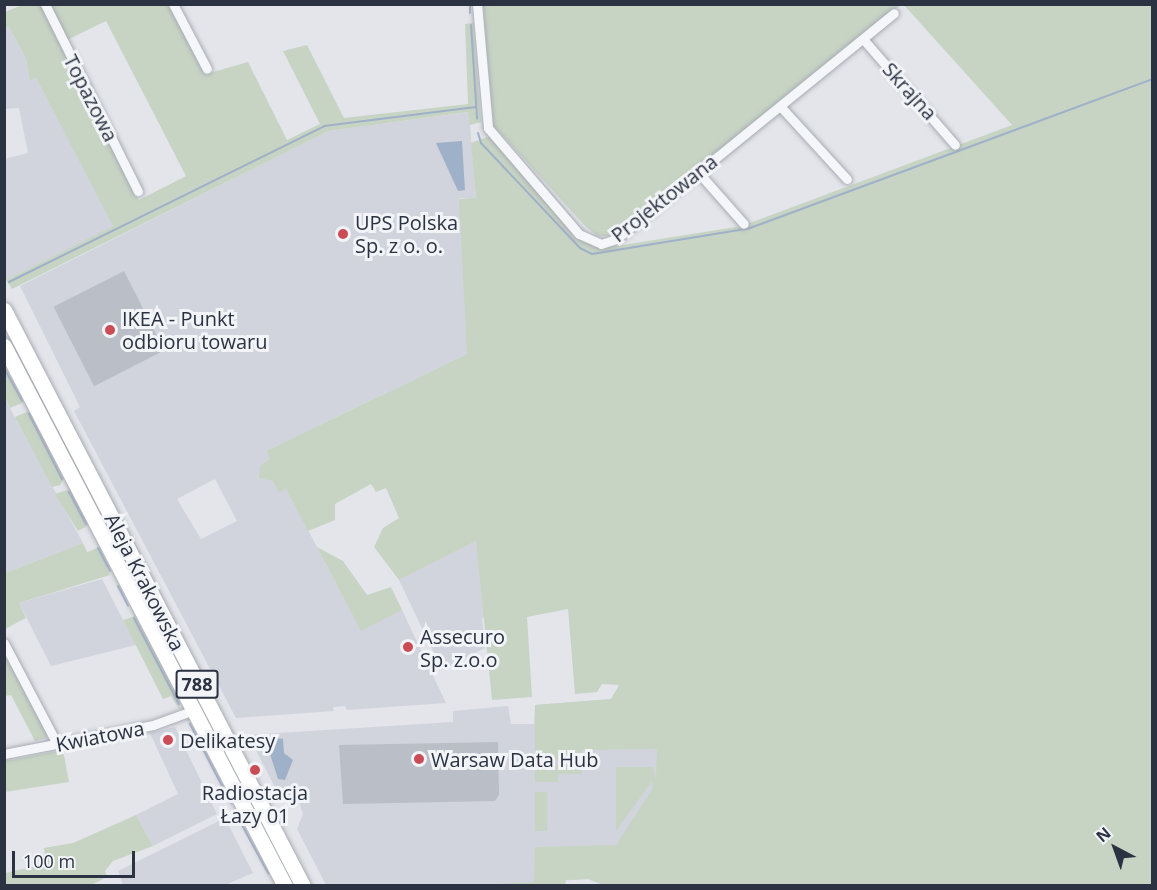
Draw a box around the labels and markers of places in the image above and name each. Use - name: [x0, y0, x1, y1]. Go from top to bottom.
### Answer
- place label: UPS Polska Sp. z o. o.: [355, 210, 458, 257]
- marker: UPS Polska Sp. z o. o.: [336, 227, 350, 241]
- place label: IKEA - Punkt odbioru towaru: [122, 306, 267, 353]
- marker: IKEA - Punkt odbioru towaru: [103, 323, 117, 337]
- place label: Assecuro Sp. z.o.o: [420, 624, 505, 671]
- marker: Assecuro Sp. z.o.o: [401, 640, 415, 654]
- place label: Delikatesy: [180, 728, 275, 752]
- marker: Delikatesy: [161, 733, 175, 747]
- place label: Warsaw Data Hub: [431, 747, 598, 771]
- marker: Warsaw Data Hub: [412, 752, 426, 766]
- marker: Radiostacja Łazy 01: [248, 763, 262, 777]
- place label: Radiostacja Łazy 01: [202, 780, 308, 827]

